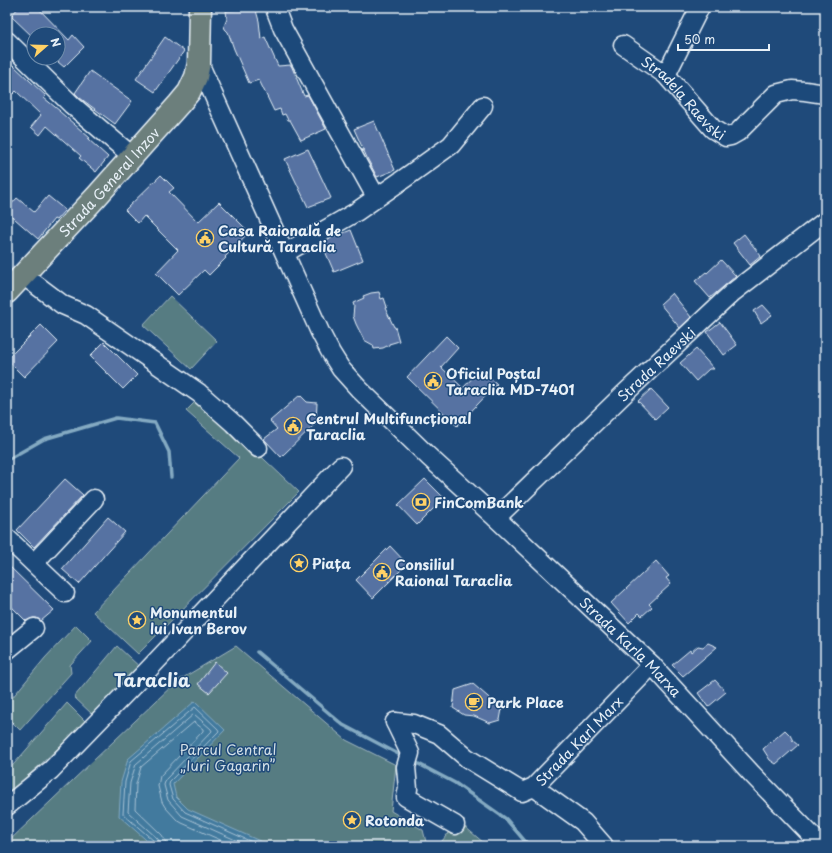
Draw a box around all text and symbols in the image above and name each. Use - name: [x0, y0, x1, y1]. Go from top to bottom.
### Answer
- north arrow: [26, 26, 66, 66]
- scale bar: [678, 26, 769, 52]
- text: 50 m: [684, 30, 715, 48]
- text: N: [46, 35, 65, 50]
- street label: Stradela Raevski: [637, 50, 730, 145]
- street label: Strada General Inzov: [54, 123, 164, 241]
- place label: Casa Raională de Cultură Taraclia: [218, 220, 341, 257]
- public building icon: Casa Raională de Cultură Taraclia: [195, 228, 215, 248]
- street label: Strada Raevski: [612, 322, 700, 406]
- place label: Oficiul Poștal Taraclia MD-7401: [446, 363, 575, 400]
- public building icon: Oficiul Poștal Taraclia MD-7401: [423, 371, 443, 391]
- place label: Centrul Multifuncțional Taraclia: [306, 408, 472, 445]
- public building icon: Centrul Multifuncțional Taraclia: [283, 416, 303, 436]
- bank icon: FinComBank: [411, 492, 431, 512]
- place label: FinComBank: [434, 492, 524, 513]
- place icon: Piața: [289, 553, 309, 573]
- place label: Piața: [312, 553, 351, 574]
- place label: Consiliul Raional Taraclia: [395, 554, 513, 591]
- public building icon: Consiliul Raional Taraclia: [372, 562, 392, 582]
- street label: Strada Karla Marxa: [575, 592, 687, 701]
- place label: Monumentul lui Ivan Berov: [150, 602, 247, 639]
- place icon: Monumentul lui Ivan Berov: [127, 610, 147, 630]
- district label: Taraclia: [114, 666, 191, 693]
- street label: Strada Karl Marx: [530, 691, 627, 790]
- cafe icon: Park Place: [464, 692, 484, 712]
- place label: Park Place: [487, 692, 564, 713]
- park label: Parcul Central „Iuri Gagarin”: [179, 739, 277, 776]
- place icon: Rotonda: [342, 810, 362, 830]
- place label: Rotonda: [365, 810, 425, 831]

